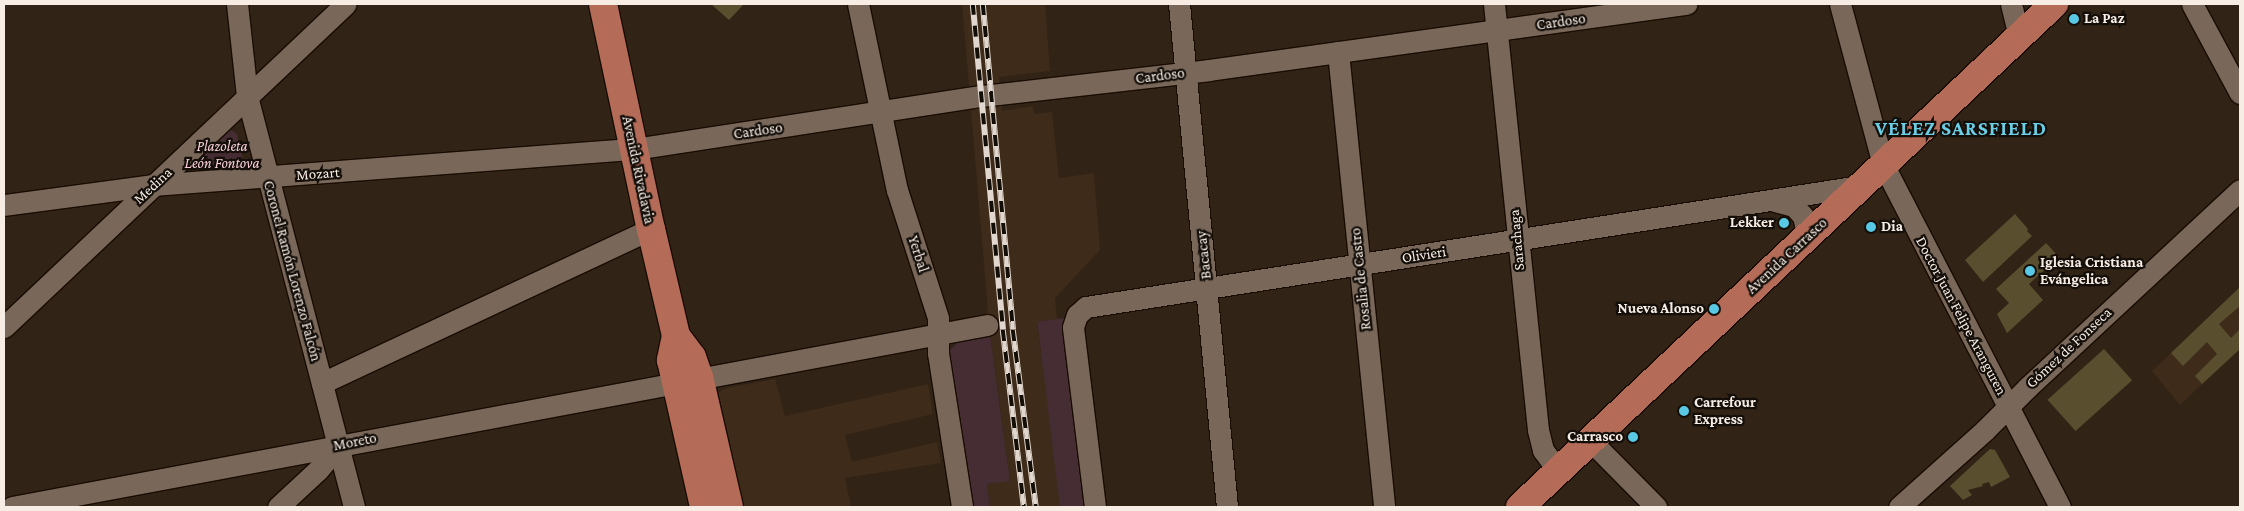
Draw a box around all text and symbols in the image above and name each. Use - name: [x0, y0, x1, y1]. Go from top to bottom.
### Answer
- street label: Cardoso: [1535, 10, 1587, 34]
- place label: La Paz: [2084, 10, 2125, 28]
- marker: La Paz: [2068, 13, 2080, 25]
- street label: Cardoso: [1134, 64, 1186, 88]
- street label: Avenida Rivadavia: [618, 114, 658, 226]
- district label: VÉLEZ SARSFIELD: [1873, 116, 2049, 140]
- street label: Cardoso: [732, 119, 784, 143]
- park label: Plazoleta León Fontova: [184, 137, 260, 172]
- street label: Medina: [130, 164, 176, 208]
- street label: Mozart: [296, 164, 340, 184]
- street label: Coronel Ramón Lorenzo Falcón: [259, 179, 325, 363]
- street label: Sarachaga: [1505, 209, 1529, 271]
- place label: Lekker: [1730, 214, 1774, 232]
- street label: Avenida Carrasco: [1743, 214, 1831, 298]
- marker: Lekker: [1778, 217, 1790, 229]
- place label: Dia: [1881, 218, 1903, 236]
- marker: Dia: [1865, 221, 1877, 233]
- street label: Rosalia de Castro: [1347, 227, 1375, 331]
- street label: Bacacay: [1193, 230, 1215, 280]
- street label: Yerbal: [904, 233, 932, 275]
- street label: Doctor Juan Felipe Aranguren: [1912, 234, 2010, 398]
- street label: Olivieri: [1401, 243, 1447, 267]
- place label: Iglesia Cristiana Evángelica: [2040, 253, 2143, 288]
- marker: Iglesia Cristiana Evángelica: [2024, 265, 2036, 277]
- place label: Nueva Alonso: [1618, 300, 1704, 318]
- marker: Nueva Alonso: [1708, 303, 1720, 315]
- street label: Gómez de Fonseca: [2023, 304, 2115, 392]
- place label: Carrefour Express: [1694, 393, 1756, 428]
- marker: Carrefour Express: [1678, 405, 1690, 417]
- place label: Carrasco: [1567, 428, 1623, 446]
- street label: Moreto: [332, 429, 378, 455]
- marker: Carrasco: [1627, 431, 1639, 443]

